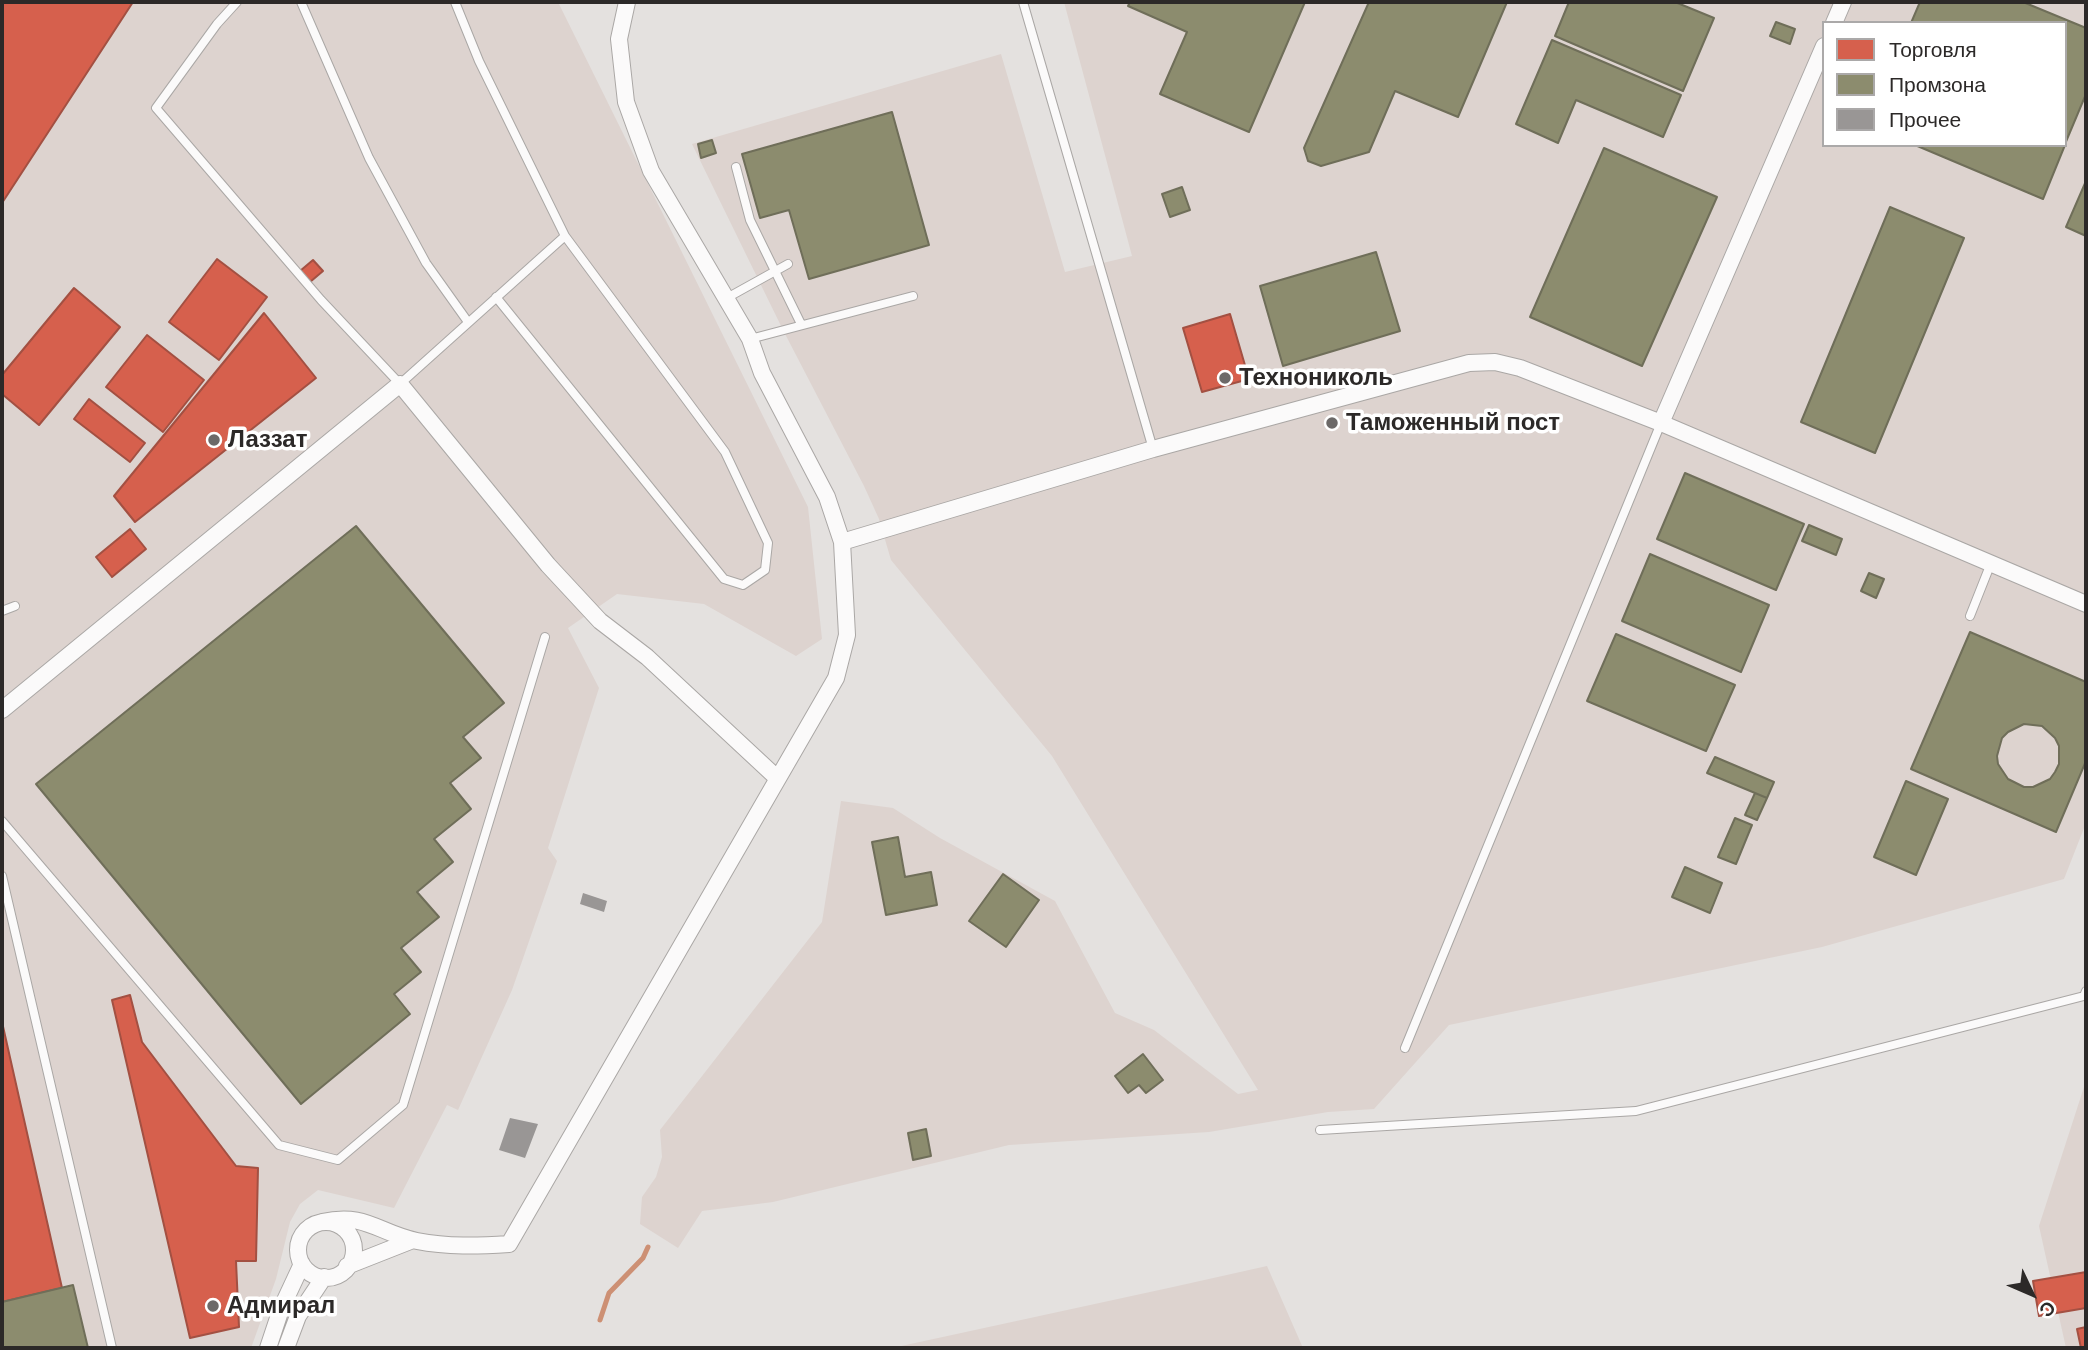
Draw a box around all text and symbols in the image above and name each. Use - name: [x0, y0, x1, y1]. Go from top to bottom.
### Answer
- legend: [1822, 21, 2067, 147]
- text: Торговля: [1889, 38, 1977, 61]
- text: Промзона: [1889, 73, 1986, 96]
- text: Прочее: [1889, 108, 1961, 131]
- place label: Технониколь: [1239, 364, 1393, 392]
- marker: Технониколь: [1217, 370, 1233, 386]
- place label: Таможенный пост: [1346, 409, 1560, 437]
- marker: Таможенный пост: [1324, 415, 1340, 431]
- place label: Лаззат: [228, 426, 307, 454]
- marker: Лаззат: [206, 432, 222, 448]
- north arrow: [1997, 1259, 2067, 1329]
- place label: Адмирал: [227, 1292, 335, 1320]
- text: С: [2035, 1297, 2060, 1321]
- marker: Адмирал: [205, 1298, 221, 1314]

